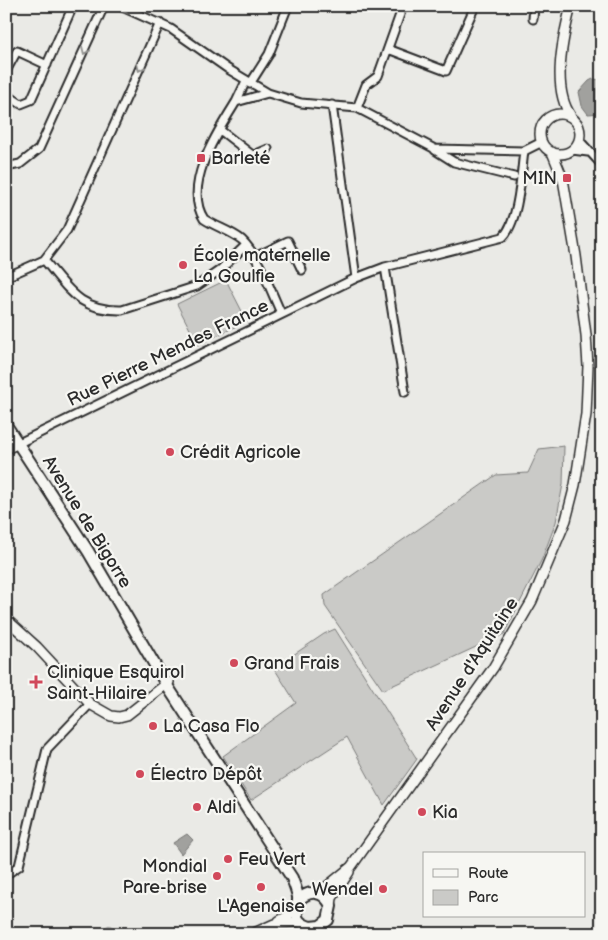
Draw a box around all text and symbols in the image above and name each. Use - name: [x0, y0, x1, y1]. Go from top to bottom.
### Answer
- one-way arrow: [80, 46, 91, 55]
- one-way arrow: [136, 63, 147, 72]
- place label: Barleté: [211, 148, 271, 169]
- marker: Barleté: [195, 152, 207, 164]
- place label: MIN: [522, 168, 557, 189]
- marker: MIN: [561, 172, 573, 184]
- place label: École maternelle La Goulfie: [193, 243, 331, 287]
- marker: École maternelle La Goulfie: [177, 259, 189, 271]
- street label: Rue Pierre Mendes France: [64, 295, 272, 411]
- place label: Crédit Agricole: [180, 442, 301, 463]
- marker: Crédit Agricole: [164, 446, 176, 458]
- street label: Avenue de Bigorre: [38, 452, 136, 592]
- street label: Avenue d'Aquitaine: [421, 593, 523, 734]
- place label: Grand Frais: [244, 653, 339, 674]
- marker: Grand Frais: [228, 657, 240, 669]
- place label: Clinique Esquirol Saint-Hilaire: [47, 662, 184, 704]
- marker: Clinique Esquirol Saint-Hilaire: [29, 675, 43, 689]
- place label: La Casa Flo: [163, 716, 260, 737]
- marker: La Casa Flo: [147, 720, 159, 732]
- place label: Électro Dépôt: [150, 762, 262, 785]
- marker: Électro Dépôt: [134, 768, 146, 780]
- place label: Aldi: [207, 797, 236, 818]
- marker: Aldi: [191, 801, 203, 813]
- place label: Kia: [432, 802, 458, 823]
- marker: Kia: [416, 806, 428, 818]
- place label: Feu Vert: [238, 849, 306, 870]
- legend: [423, 852, 586, 918]
- marker: Feu Vert: [222, 853, 234, 865]
- place label: Mondial Pare-brise: [122, 856, 207, 898]
- text: Route: [468, 864, 509, 883]
- marker: Mondial Pare-brise: [211, 870, 223, 882]
- place label: Wendel: [312, 879, 373, 900]
- marker: L'Agenaise: [255, 881, 267, 893]
- marker: Wendel: [377, 883, 389, 895]
- text: Parc: [468, 888, 498, 907]
- place label: L'Agenaise: [217, 896, 305, 917]

